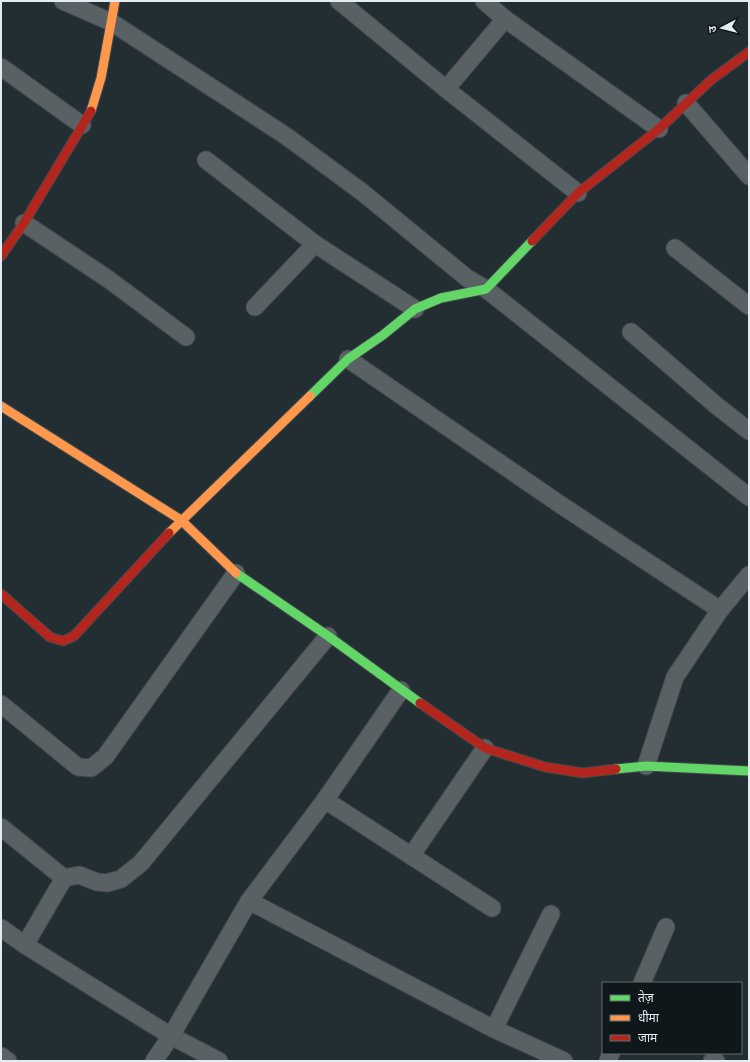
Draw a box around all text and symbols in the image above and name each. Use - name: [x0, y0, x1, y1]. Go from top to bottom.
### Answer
- north arrow: [702, 8, 742, 48]
- text: उ: [705, 25, 719, 33]
- legend: [602, 982, 742, 1054]
- text: तेज़: [638, 990, 655, 1005]
- text: धीमा: [638, 1010, 660, 1025]
- text: जाम: [638, 1030, 658, 1045]

